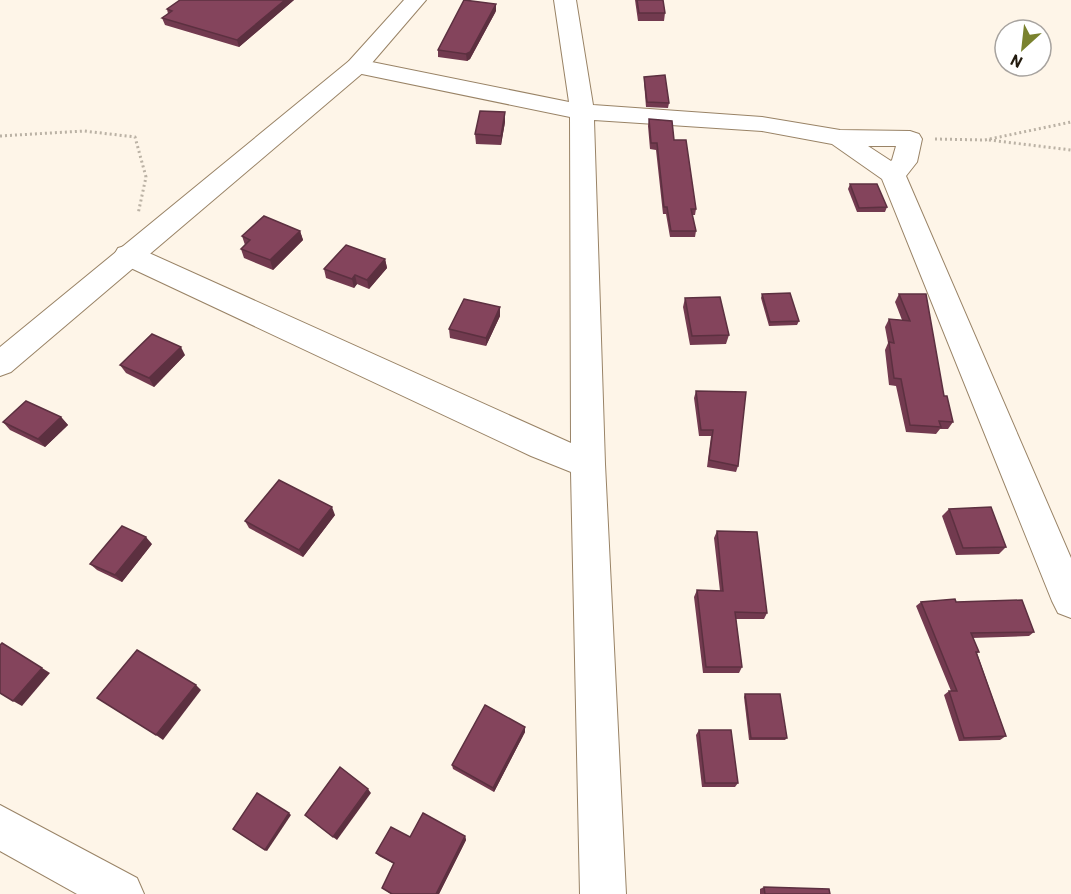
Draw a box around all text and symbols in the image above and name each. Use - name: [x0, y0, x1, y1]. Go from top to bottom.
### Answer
- north arrow: [993, 18, 1053, 78]
- text: N: [1007, 51, 1025, 73]

